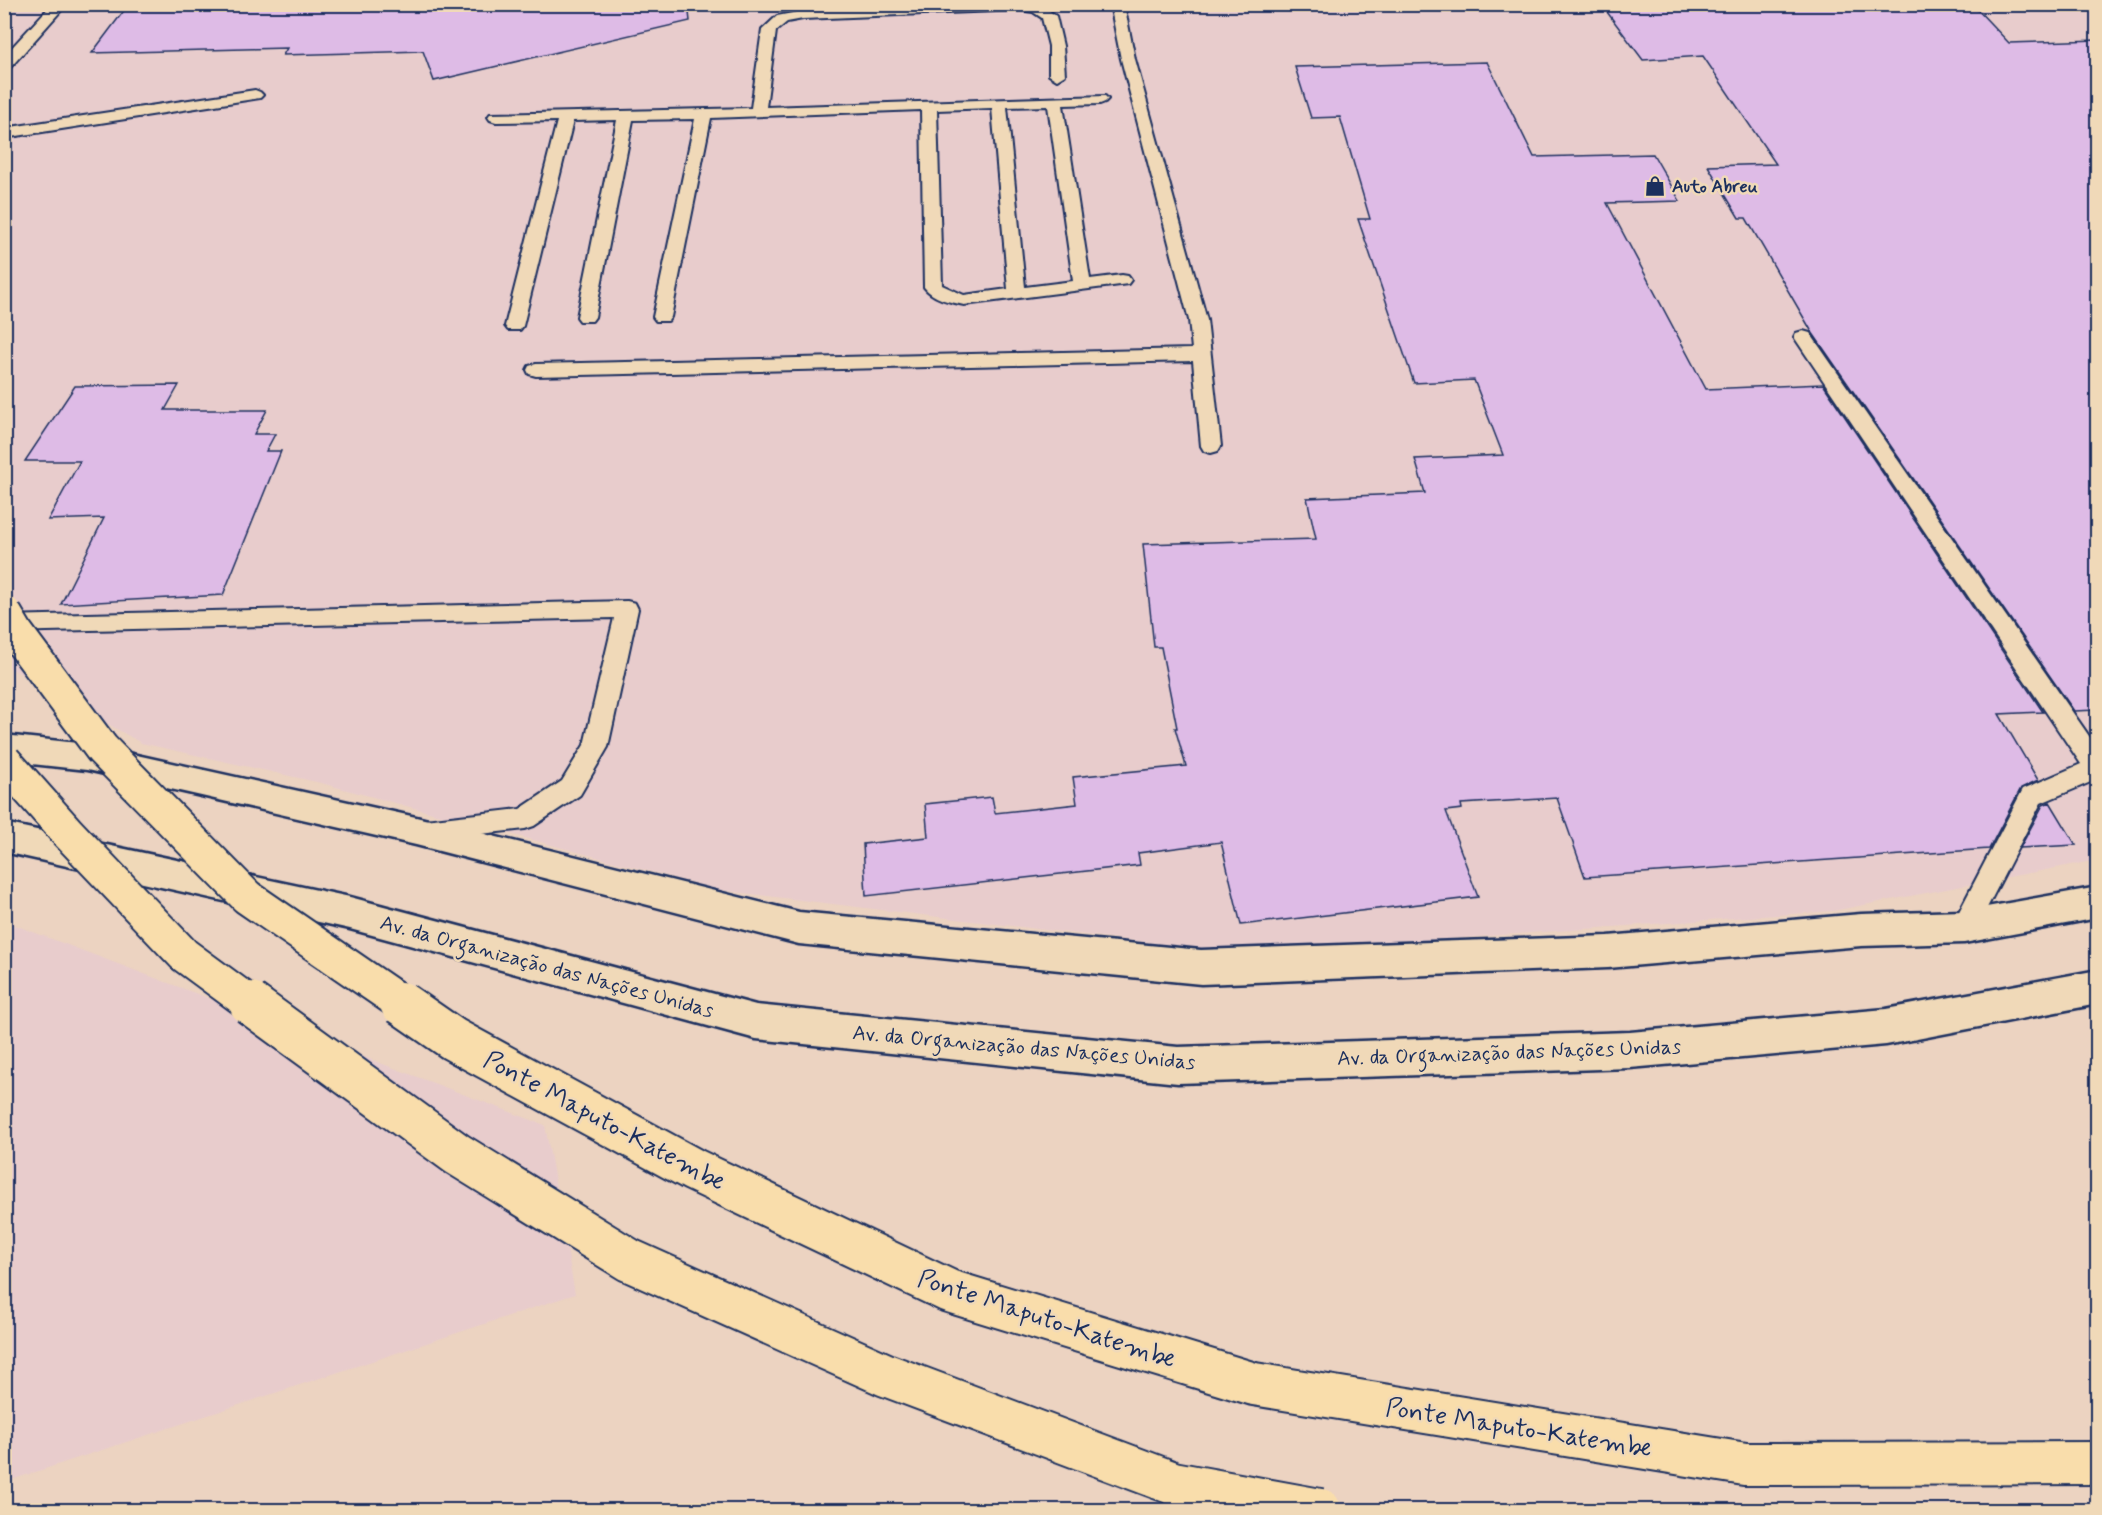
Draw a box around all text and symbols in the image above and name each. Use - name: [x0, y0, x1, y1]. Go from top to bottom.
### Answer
- shop icon: Auto Abreu: [1643, 174, 1667, 198]
- place label: Auto Abreu: [1672, 175, 1758, 199]
- street label: Av. da Organização das Nações Unidas: [376, 909, 717, 1027]
- street label: Av. da Organização das Nações Unidas: [851, 1019, 1197, 1079]
- street label: Av. da Organização das Nações Unidas: [1337, 1033, 1682, 1075]
- street label: Ponte Maputo-Katembe: [477, 1044, 731, 1200]
- street label: Ponte Maputo-Katembe: [913, 1262, 1180, 1378]
- street label: Ponte Maputo-Katembe: [1383, 1391, 1654, 1467]

